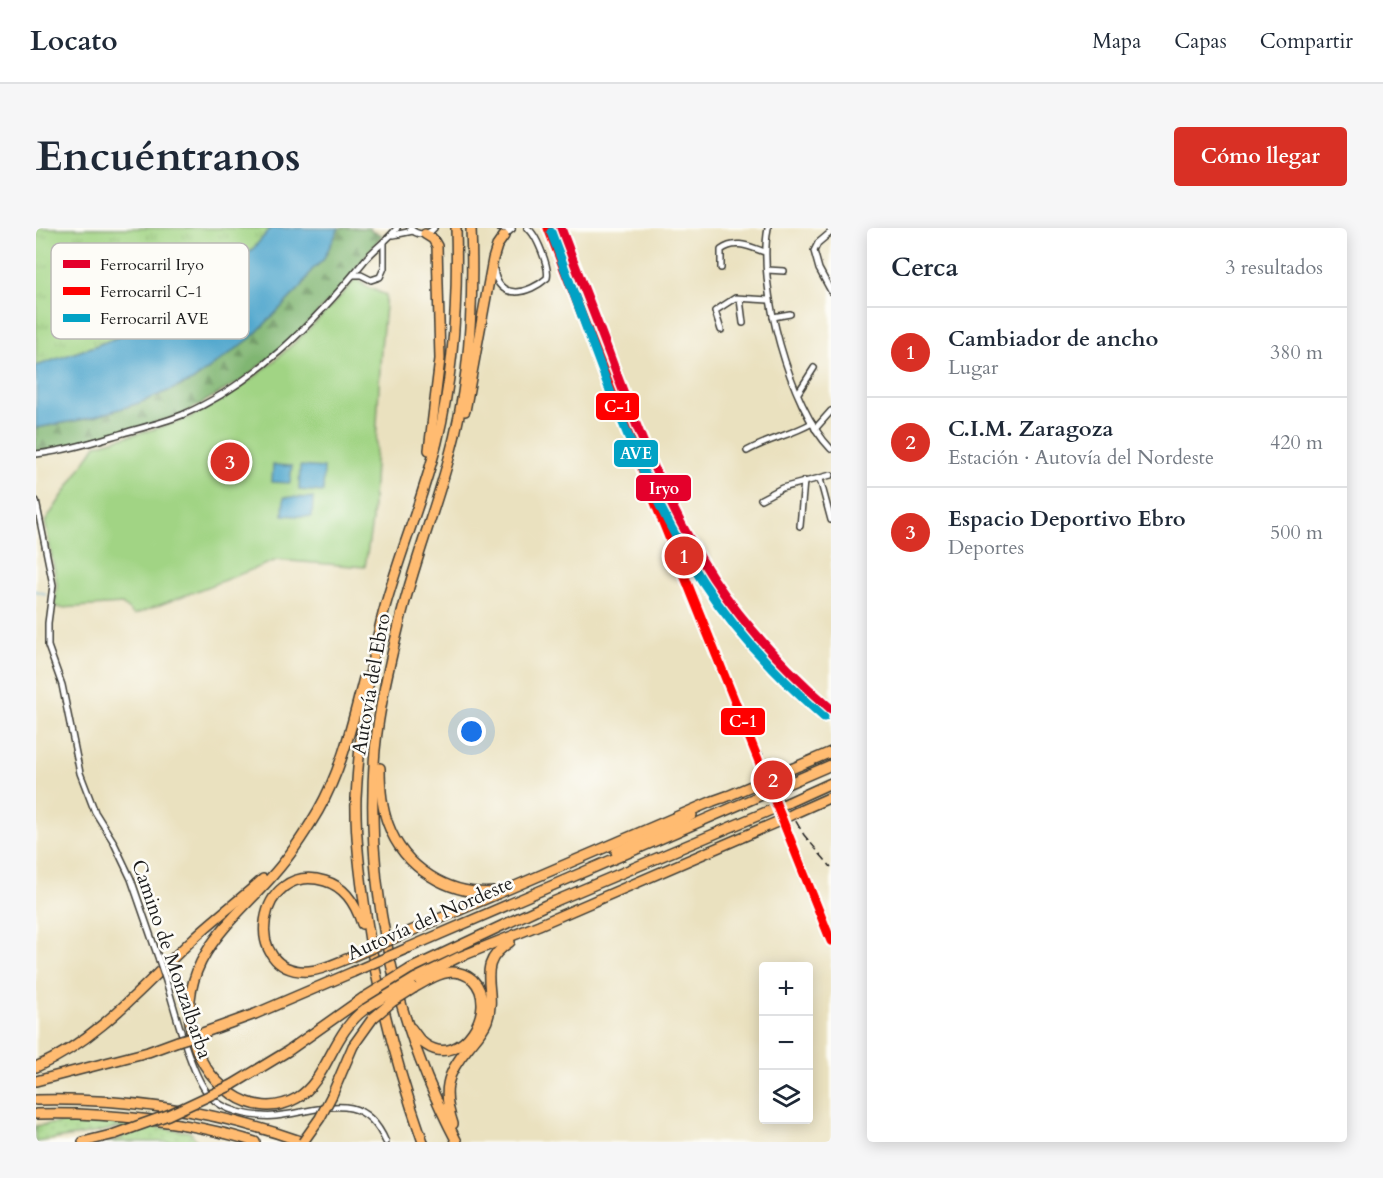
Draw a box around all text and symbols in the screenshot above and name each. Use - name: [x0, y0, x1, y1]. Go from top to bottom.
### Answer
- text: Locato: [30, 22, 118, 60]
- text: Mapa: [1092, 27, 1141, 56]
- text: Capas: [1174, 27, 1227, 56]
- text: Compartir: [1260, 27, 1353, 56]
- button: Cómo llegar: [1174, 127, 1347, 186]
- text: Encuéntranos: [36, 128, 301, 185]
- legend: [51, 243, 249, 339]
- text: Cerca: [891, 250, 958, 285]
- text: Ferrocarril Iryo: [100, 254, 204, 276]
- text: 3 resultados: [1225, 254, 1323, 281]
- text: Ferrocarril C-1: [100, 281, 203, 303]
- text: Ferrocarril AVE: [100, 308, 209, 330]
- text: Cambiador de ancho: [948, 324, 1158, 354]
- text: 1: [905, 339, 916, 366]
- text: 380 m: [1270, 339, 1323, 366]
- text: Lugar: [948, 354, 998, 381]
- line badge: C-1: [595, 392, 640, 421]
- text: C-1: [604, 396, 632, 418]
- text: C.I.M. Zaragoza: [948, 414, 1113, 444]
- text: 2: [905, 429, 916, 456]
- text: 420 m: [1270, 429, 1323, 456]
- line badge: AVE: [613, 439, 659, 468]
- pin: 3: [210, 440, 250, 484]
- text: AVE: [620, 443, 652, 465]
- text: Estación · Autovía del Nordeste: [948, 444, 1214, 471]
- line badge: Iryo: [635, 474, 692, 502]
- text: Iryo: [649, 478, 679, 500]
- text: Espacio Deportivo Ebro: [948, 504, 1186, 534]
- text: 3: [905, 519, 916, 546]
- text: 500 m: [1270, 519, 1323, 546]
- pin: 1: [664, 534, 704, 578]
- text: Deportes: [948, 534, 1024, 561]
- street label: Autovía del Ebro: [345, 611, 397, 757]
- line badge: C-1: [720, 707, 766, 736]
- text: C-1: [729, 711, 757, 733]
- your location: [457, 717, 486, 746]
- pin: 2: [754, 758, 792, 802]
- street label: Camino de Monzalbarba: [125, 856, 219, 1062]
- street label: Autovía del Nordeste: [343, 869, 517, 967]
- map controls: [759, 962, 813, 1124]
- button: +: [759, 962, 813, 1016]
- button: −: [759, 1016, 813, 1070]
- button: layers: [759, 1070, 813, 1124]

